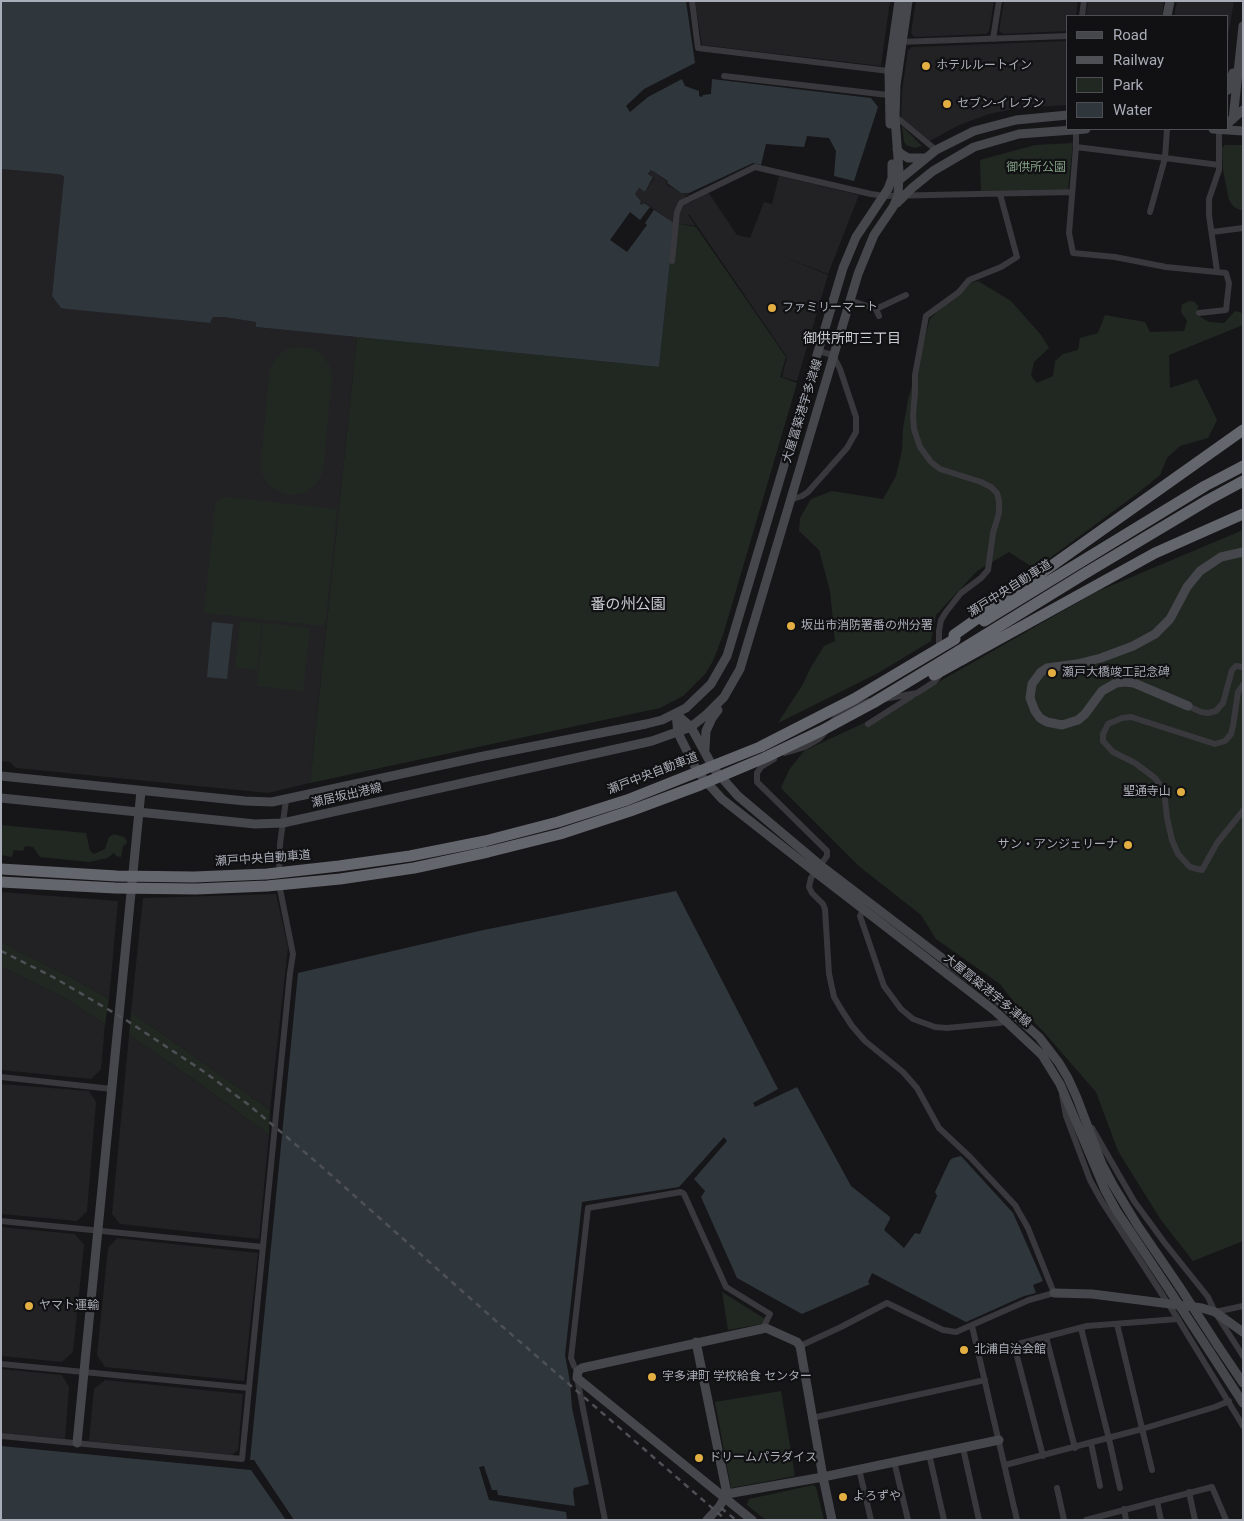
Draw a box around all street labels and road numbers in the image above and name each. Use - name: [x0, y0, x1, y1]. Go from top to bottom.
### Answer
- street label: 大屋冨築港宇多津線: [780, 357, 826, 465]
- street label: 瀬戸中央自動車道: [965, 557, 1055, 621]
- street label: 瀬戸中央自動車道: [606, 750, 700, 798]
- street label: 瀬居坂出港線: [310, 781, 384, 811]
- street label: 瀬戸中央自動車道: [215, 848, 311, 870]
- street label: 大屋冨築港宇多津線: [941, 951, 1033, 1031]

